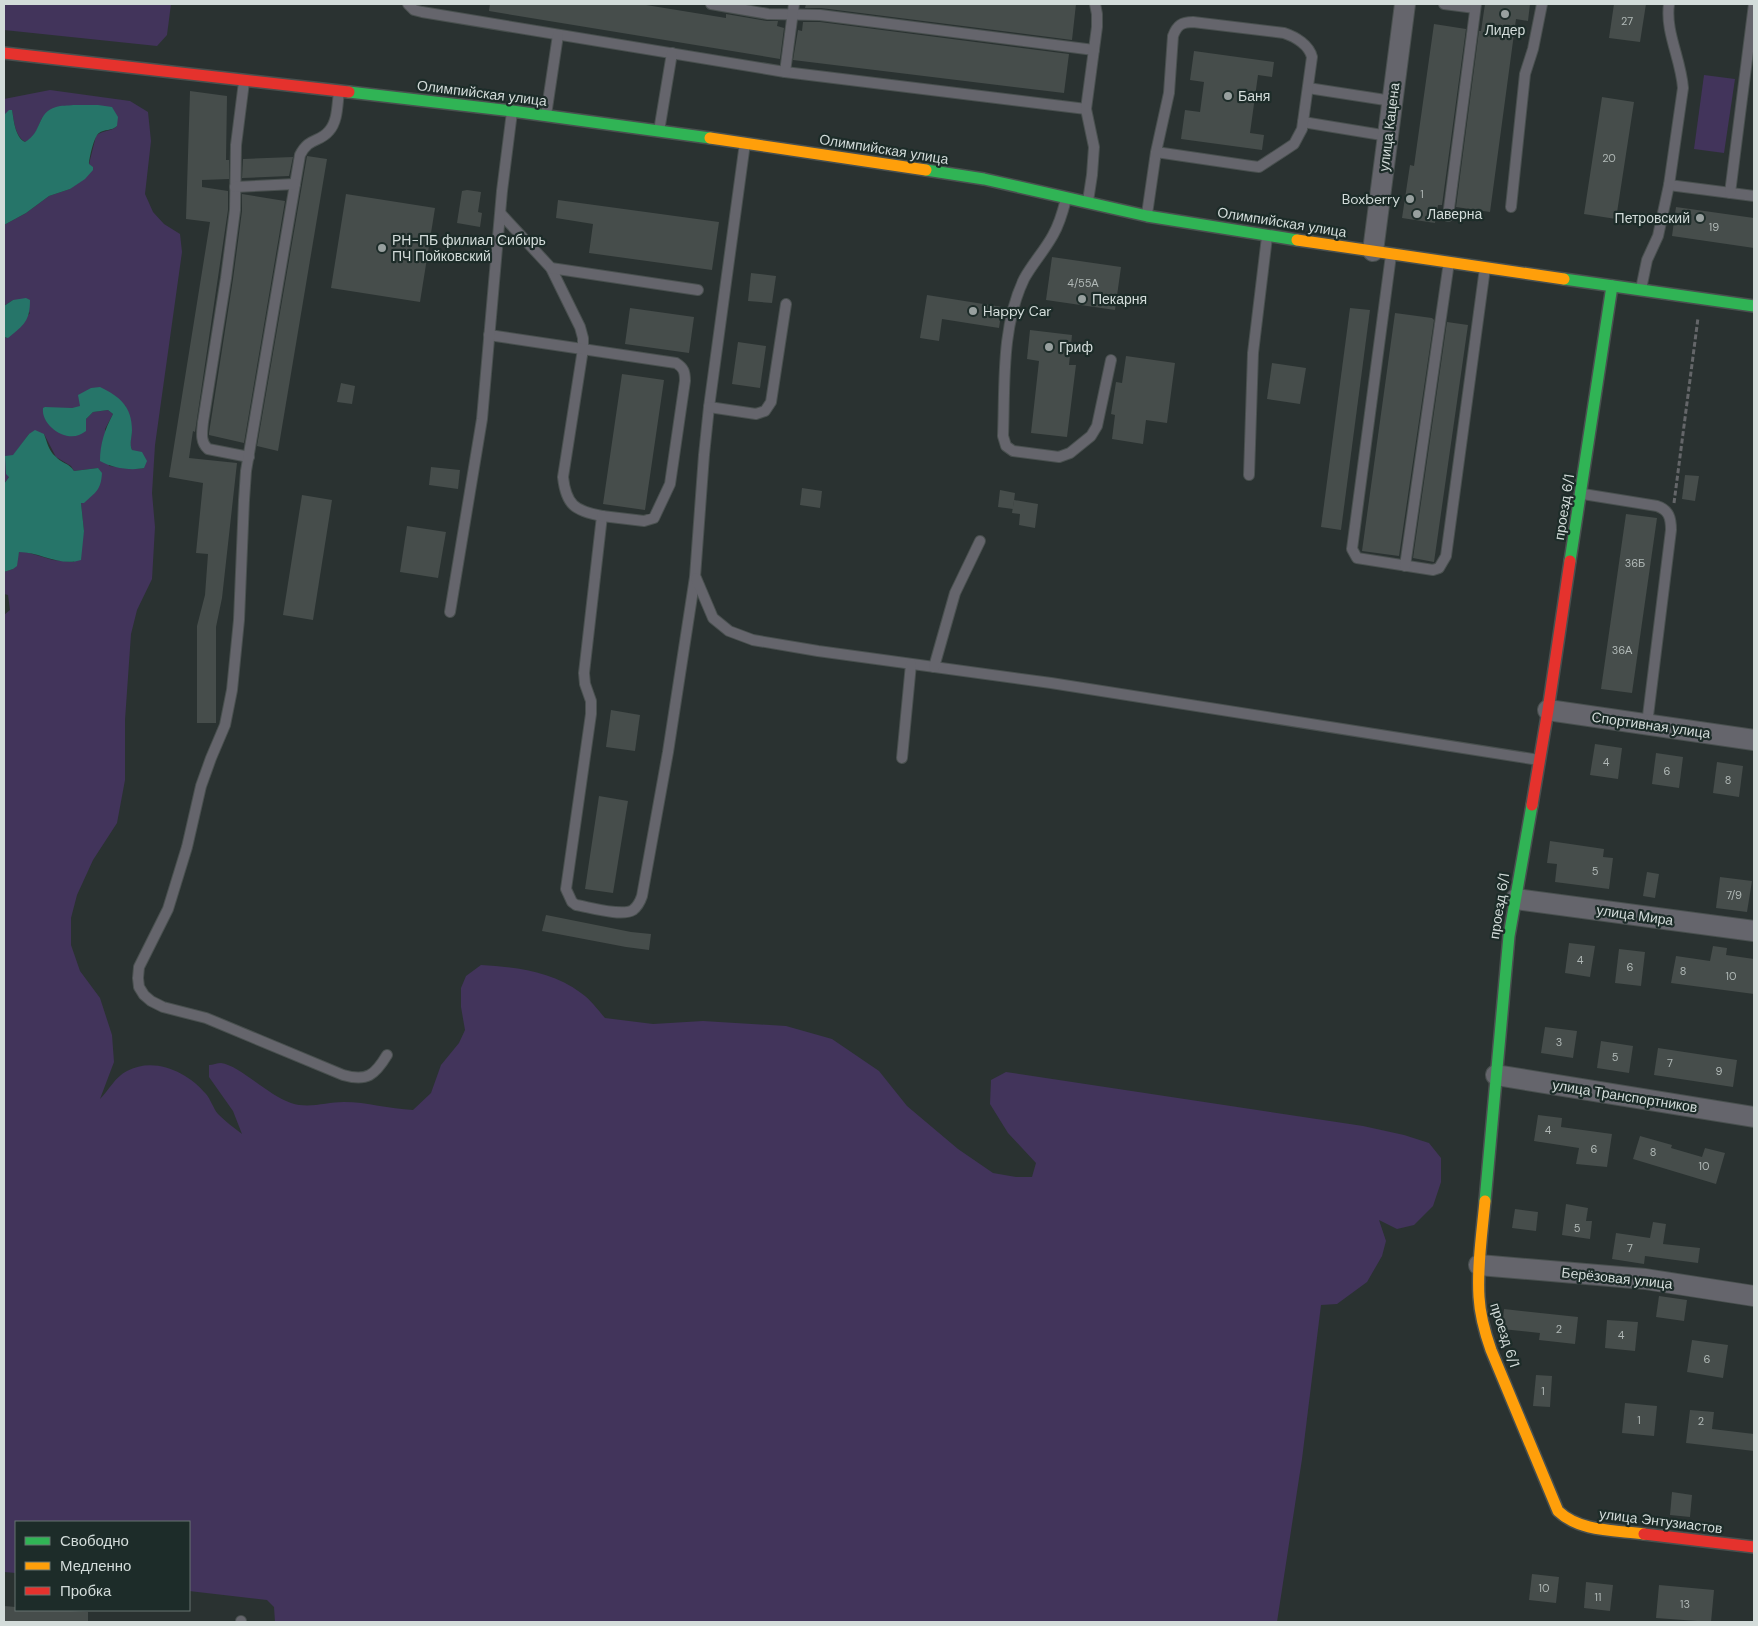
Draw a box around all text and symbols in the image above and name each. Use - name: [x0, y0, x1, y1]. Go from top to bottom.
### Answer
- marker: Лидер: [1499, 8, 1511, 20]
- house number: 27: [1621, 14, 1633, 28]
- place label: Лидер: [1485, 21, 1526, 39]
- street label: Олимпийская улица: [416, 76, 548, 110]
- street label: улица Кацена: [1375, 81, 1403, 172]
- place label: Баня: [1238, 87, 1270, 105]
- marker: Баня: [1222, 90, 1234, 102]
- street label: Олимпийская улица: [818, 130, 950, 168]
- house number: 20: [1602, 151, 1616, 165]
- house number: 1: [1420, 187, 1424, 201]
- place label: Boxberry: [1342, 190, 1400, 208]
- marker: Boxberry: [1404, 193, 1416, 205]
- street label: Олимпийская улица: [1216, 203, 1348, 241]
- place label: Лаверна: [1427, 205, 1483, 223]
- marker: Лаверна: [1411, 208, 1423, 220]
- place label: Петровский: [1615, 209, 1690, 227]
- marker: Петровский: [1694, 212, 1706, 224]
- house number: 19: [1709, 220, 1719, 234]
- place label: РН-ПБ филиал Сибирь ПЧ Пойковский: [392, 231, 546, 265]
- marker: РН-ПБ филиал Сибирь ПЧ Пойковский: [376, 242, 388, 254]
- house number: 4/55А: [1067, 276, 1099, 290]
- place label: Пекарня: [1092, 290, 1147, 308]
- marker: Пекарня: [1076, 293, 1088, 305]
- place label: Happy Car: [983, 302, 1051, 320]
- marker: Happy Car: [967, 305, 979, 317]
- place label: Гриф: [1059, 338, 1093, 356]
- marker: Гриф: [1043, 341, 1055, 353]
- street label: проезд 6/1: [1550, 473, 1578, 541]
- house number: 36Б: [1625, 556, 1645, 570]
- house number: 36А: [1612, 643, 1633, 657]
- street label: Спортивная улица: [1590, 708, 1712, 742]
- house number: 4: [1603, 755, 1610, 769]
- house number: 6: [1664, 764, 1671, 778]
- house number: 8: [1725, 773, 1731, 787]
- house number: 5: [1592, 864, 1599, 878]
- street label: проезд 6/1: [1485, 872, 1513, 940]
- house number: 7/9: [1726, 888, 1742, 902]
- street label: улица Мира: [1595, 901, 1675, 929]
- house number: 4: [1577, 953, 1584, 967]
- house number: 6: [1627, 960, 1634, 974]
- house number: 8: [1680, 964, 1686, 978]
- house number: 10: [1726, 969, 1736, 983]
- house number: 3: [1556, 1035, 1562, 1049]
- house number: 5: [1612, 1050, 1619, 1064]
- house number: 7: [1667, 1056, 1673, 1070]
- house number: 9: [1716, 1064, 1723, 1078]
- street label: улица Транспортников: [1551, 1076, 1699, 1116]
- house number: 4: [1545, 1123, 1552, 1137]
- house number: 6: [1591, 1142, 1598, 1156]
- house number: 8: [1650, 1145, 1656, 1159]
- house number: 10: [1699, 1159, 1709, 1173]
- house number: 5: [1574, 1221, 1581, 1235]
- house number: 7: [1627, 1241, 1633, 1255]
- street label: Берёзовая улица: [1561, 1263, 1674, 1293]
- street label: проезд 6/1: [1486, 1300, 1524, 1370]
- house number: 2: [1556, 1322, 1562, 1336]
- house number: 4: [1618, 1328, 1625, 1342]
- house number: 6: [1704, 1352, 1711, 1366]
- house number: 1: [1541, 1384, 1545, 1398]
- house number: 1: [1637, 1413, 1641, 1427]
- house number: 2: [1698, 1414, 1704, 1428]
- street label: улица Энтузиастов: [1598, 1505, 1724, 1537]
- legend: [15, 1521, 190, 1611]
- text: Свободно: [60, 1531, 129, 1551]
- text: Медленно: [60, 1556, 131, 1576]
- text: Пробка: [60, 1581, 112, 1601]
- house number: 10: [1539, 1581, 1549, 1595]
- house number: 11: [1595, 1590, 1601, 1604]
- house number: 13: [1680, 1597, 1690, 1611]

